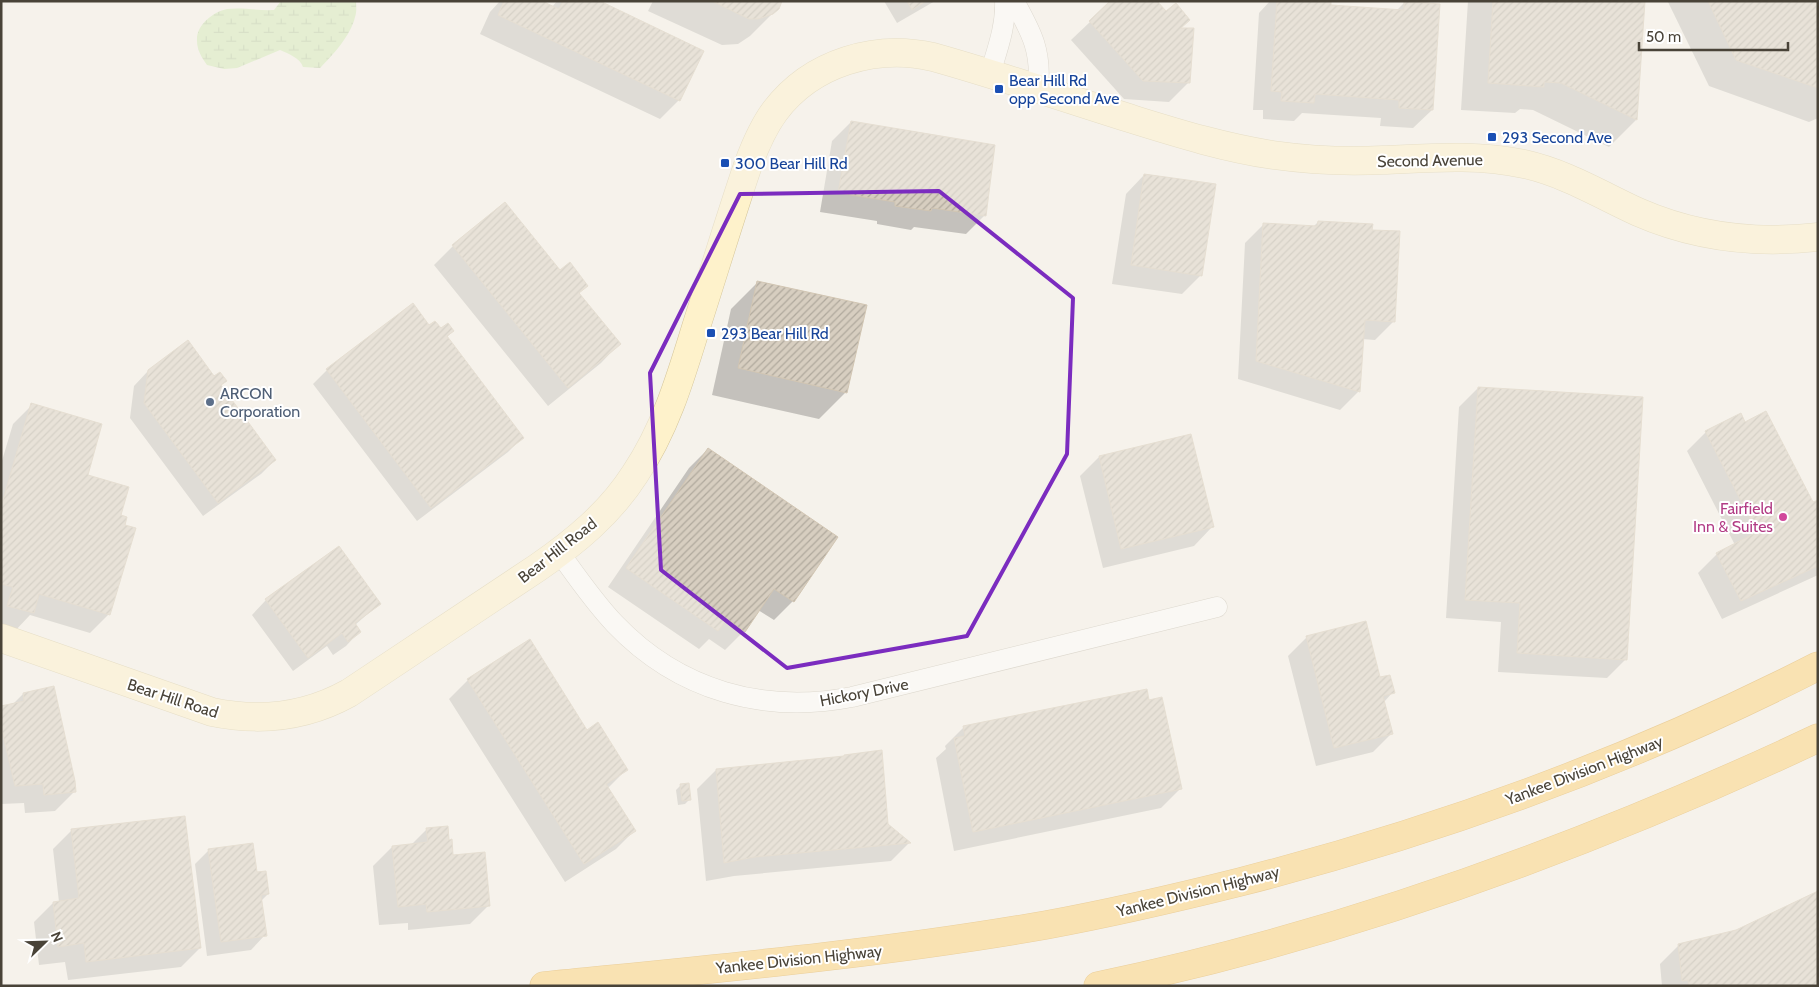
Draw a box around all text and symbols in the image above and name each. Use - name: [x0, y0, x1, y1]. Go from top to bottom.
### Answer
- scale bar: [1639, 20, 1788, 52]
- text: 50 m: [1646, 28, 1681, 46]
- place label: Bear Hill Rd opp Second Ave: [1009, 71, 1119, 108]
- marker: Bear Hill Rd opp Second Ave: [993, 83, 1005, 95]
- place label: 293 Second Ave: [1502, 128, 1612, 147]
- marker: 293 Second Ave: [1486, 131, 1498, 143]
- street label: Second Avenue: [1377, 150, 1483, 171]
- place label: 300 Bear Hill Rd: [735, 154, 848, 173]
- marker: 300 Bear Hill Rd: [719, 157, 731, 169]
- place label: 293 Bear Hill Rd: [721, 324, 829, 343]
- marker: 293 Bear Hill Rd: [705, 327, 717, 339]
- place label: ARCON Corporation: [220, 384, 300, 421]
- marker: ARCON Corporation: [204, 396, 216, 408]
- place label: Fairfield Inn & Suites: [1693, 499, 1773, 536]
- marker: Fairfield Inn & Suites: [1777, 511, 1789, 523]
- street label: Bear Hill Road: [514, 514, 600, 587]
- street label: Bear Hill Road: [125, 675, 221, 722]
- street label: Hickory Drive: [818, 675, 910, 710]
- street label: Yankee Division Highway: [1502, 732, 1666, 810]
- street label: Yankee Division Highway: [1114, 862, 1281, 921]
- north arrow: [20, 917, 70, 967]
- text: N: [47, 929, 67, 945]
- street label: Yankee Division Highway: [714, 941, 883, 978]

